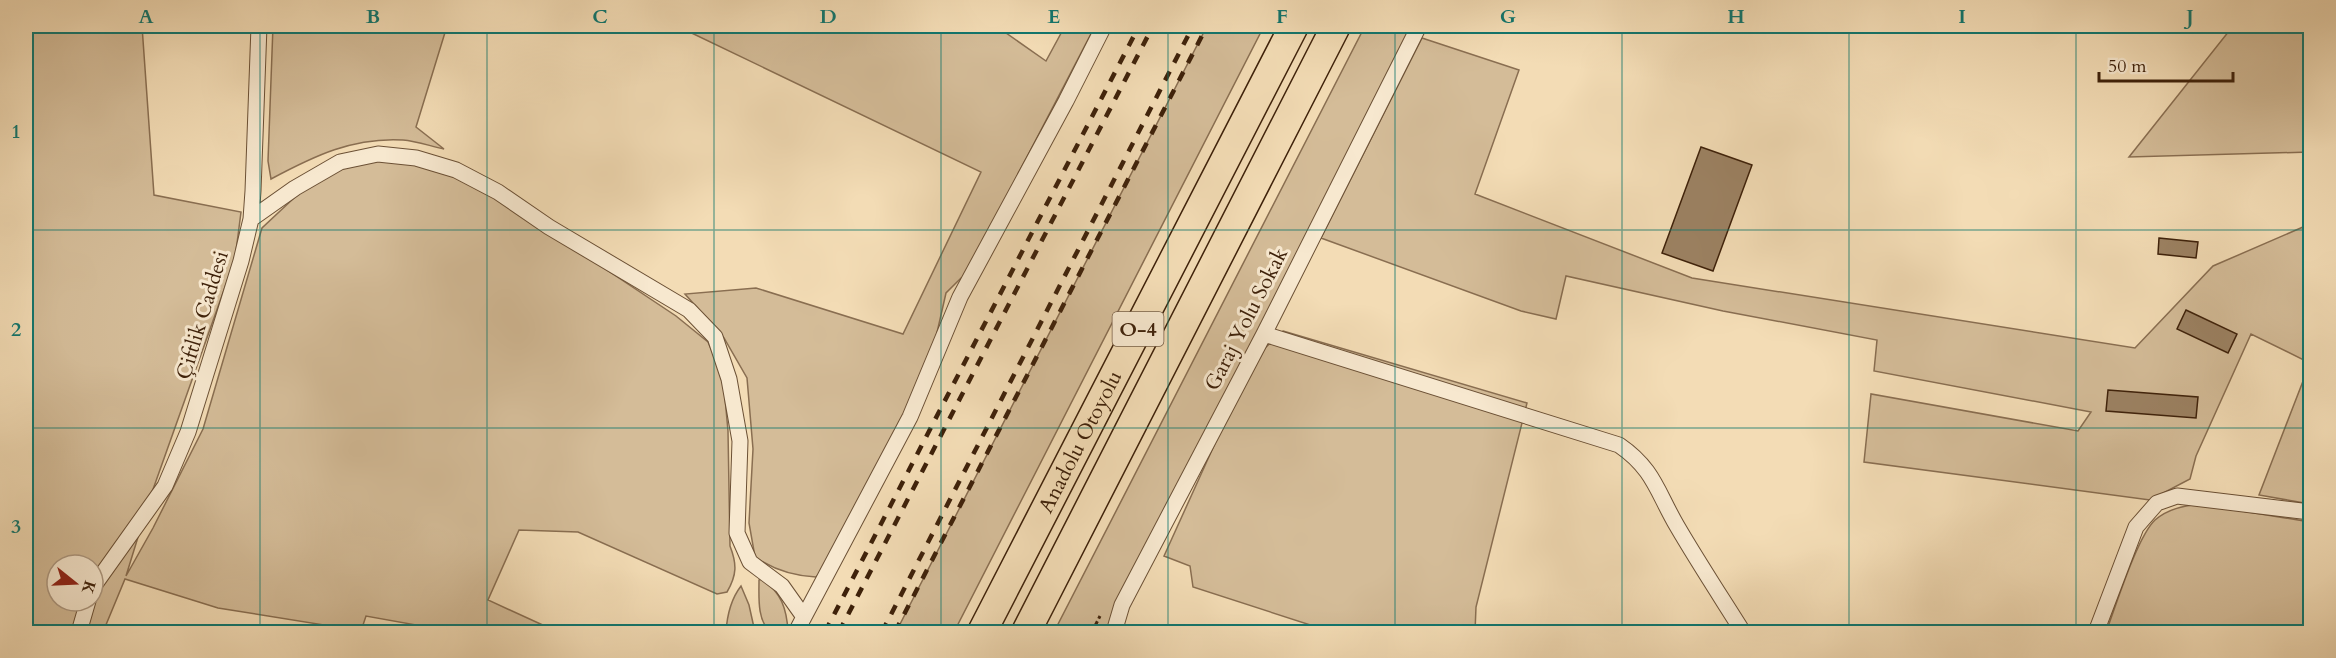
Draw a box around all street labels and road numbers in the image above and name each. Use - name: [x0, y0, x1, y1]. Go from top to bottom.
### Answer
- street label: Garaj Yolu Sokak: [1198, 242, 1295, 396]
- street label: Çiftlik Caddesi: [169, 247, 236, 383]
- road number: O-4: [1112, 312, 1164, 346]
- street label: Anadolu Otoyolu: [1032, 366, 1129, 518]

